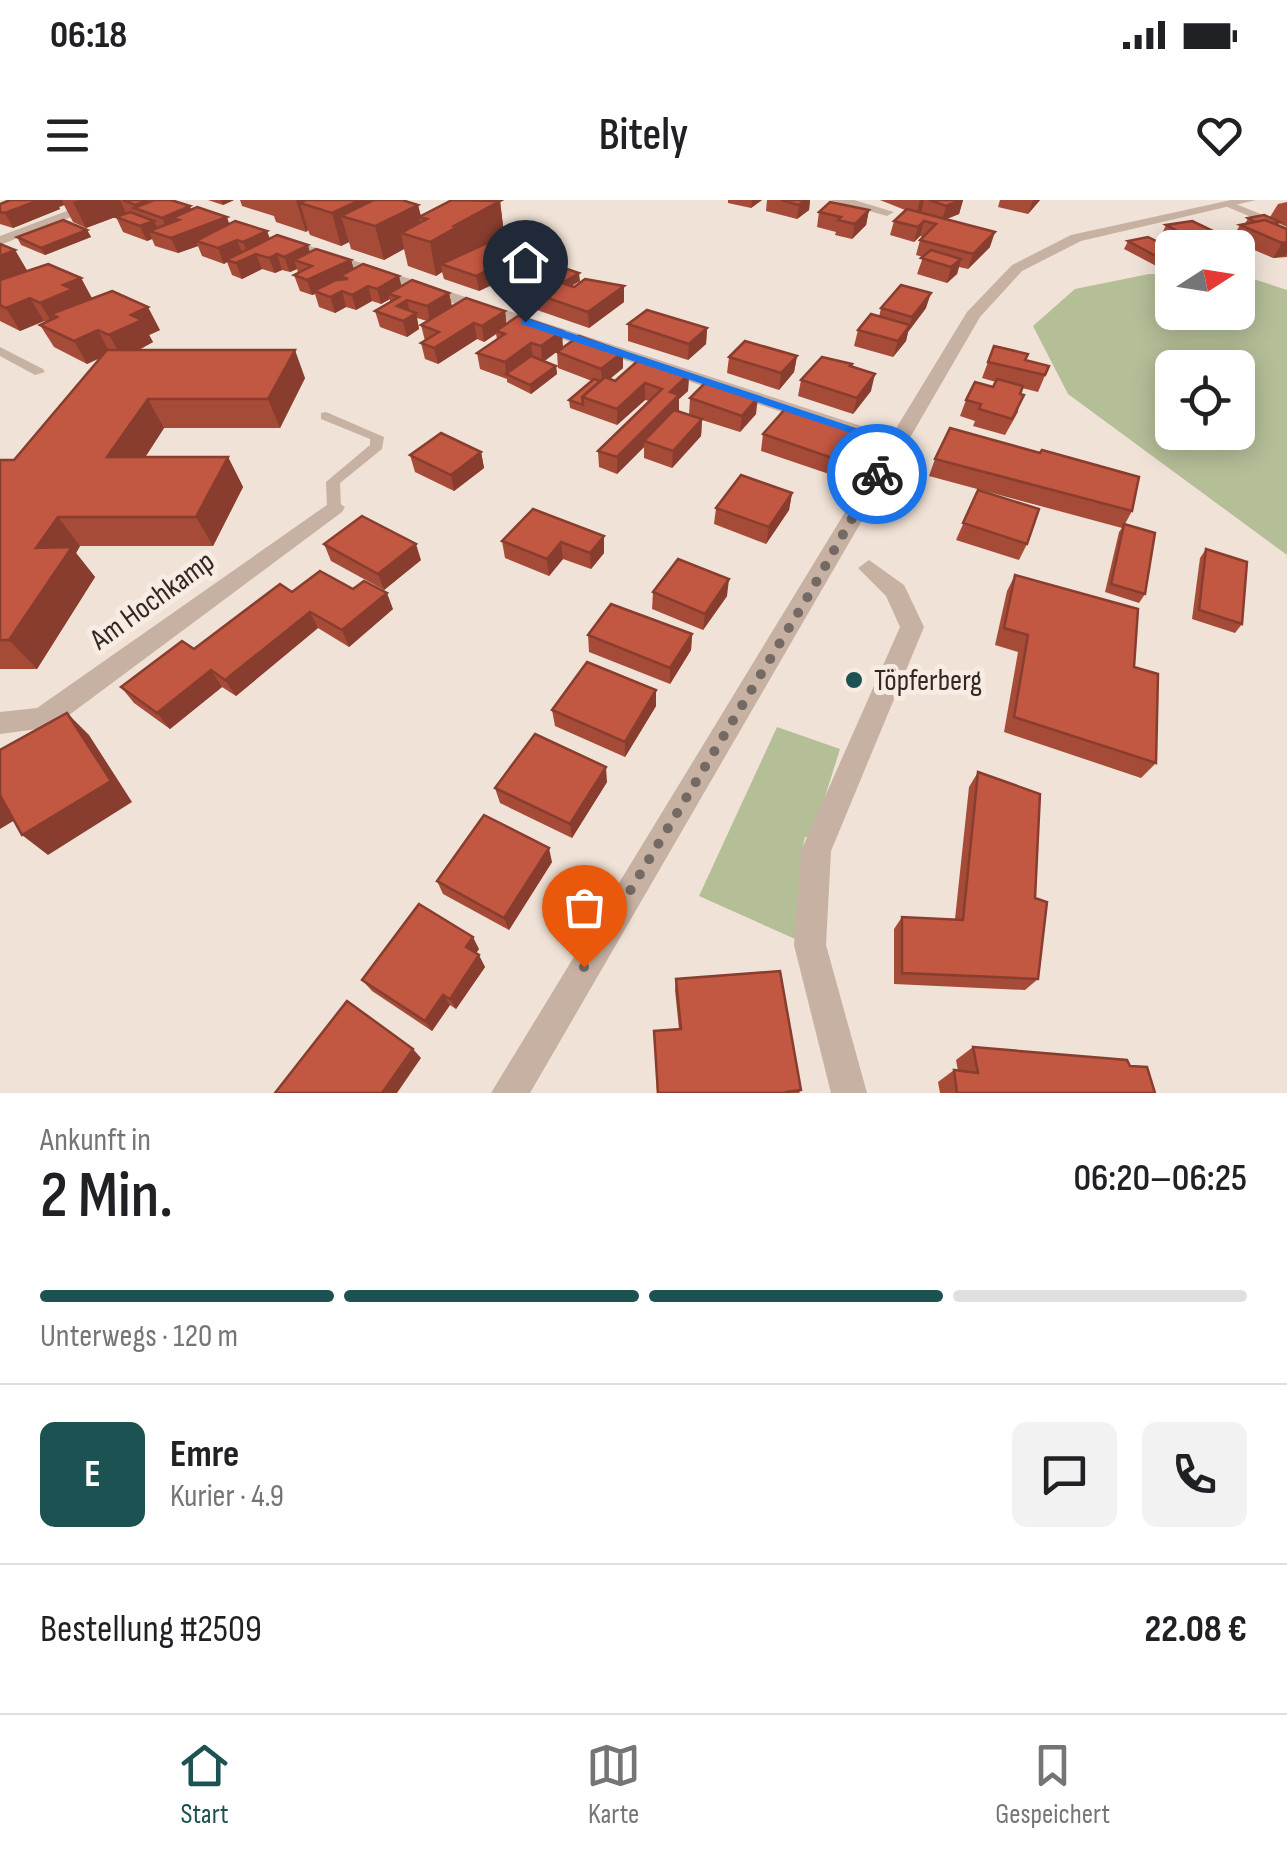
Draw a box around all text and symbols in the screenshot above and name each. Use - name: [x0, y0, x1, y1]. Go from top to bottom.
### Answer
- text: 06:18: [50, 13, 127, 58]
- icon: menu: [40, 108, 95, 163]
- text: Bitely: [599, 108, 688, 163]
- icon: heart: [1192, 108, 1247, 163]
- pin: [483, 220, 568, 323]
- north arrow: [1155, 230, 1255, 330]
- map controls: [1155, 230, 1255, 450]
- icon: home: [498, 235, 553, 290]
- button: locate: [1155, 350, 1255, 450]
- courier: [827, 424, 927, 524]
- icon: bike: [850, 447, 905, 502]
- street label: Am Hochkamp: [83, 544, 222, 658]
- place label: Töpferberg: [874, 663, 982, 699]
- marker: Töpferberg: [843, 669, 865, 691]
- pin: [542, 865, 627, 968]
- icon: bag: [557, 880, 612, 935]
- text: Ankunft in: [40, 1121, 151, 1160]
- text: 06:20–06:25: [1073, 1156, 1247, 1201]
- text: 2 Min.: [40, 1158, 173, 1236]
- text: Unterwegs · 120 m: [40, 1317, 238, 1356]
- button: chat: [1012, 1422, 1117, 1527]
- button: phone: [1142, 1422, 1247, 1527]
- text: Emre: [170, 1432, 239, 1477]
- text: E: [84, 1452, 101, 1497]
- text: Kurier · 4.9: [170, 1477, 284, 1516]
- text: Bestellung #2509: [40, 1607, 262, 1652]
- text: 22.08 €: [1145, 1607, 1247, 1652]
- tab: Start: [177, 1738, 232, 1831]
- tab: Karte: [586, 1738, 641, 1831]
- tab: Gespeichert: [995, 1738, 1110, 1831]

